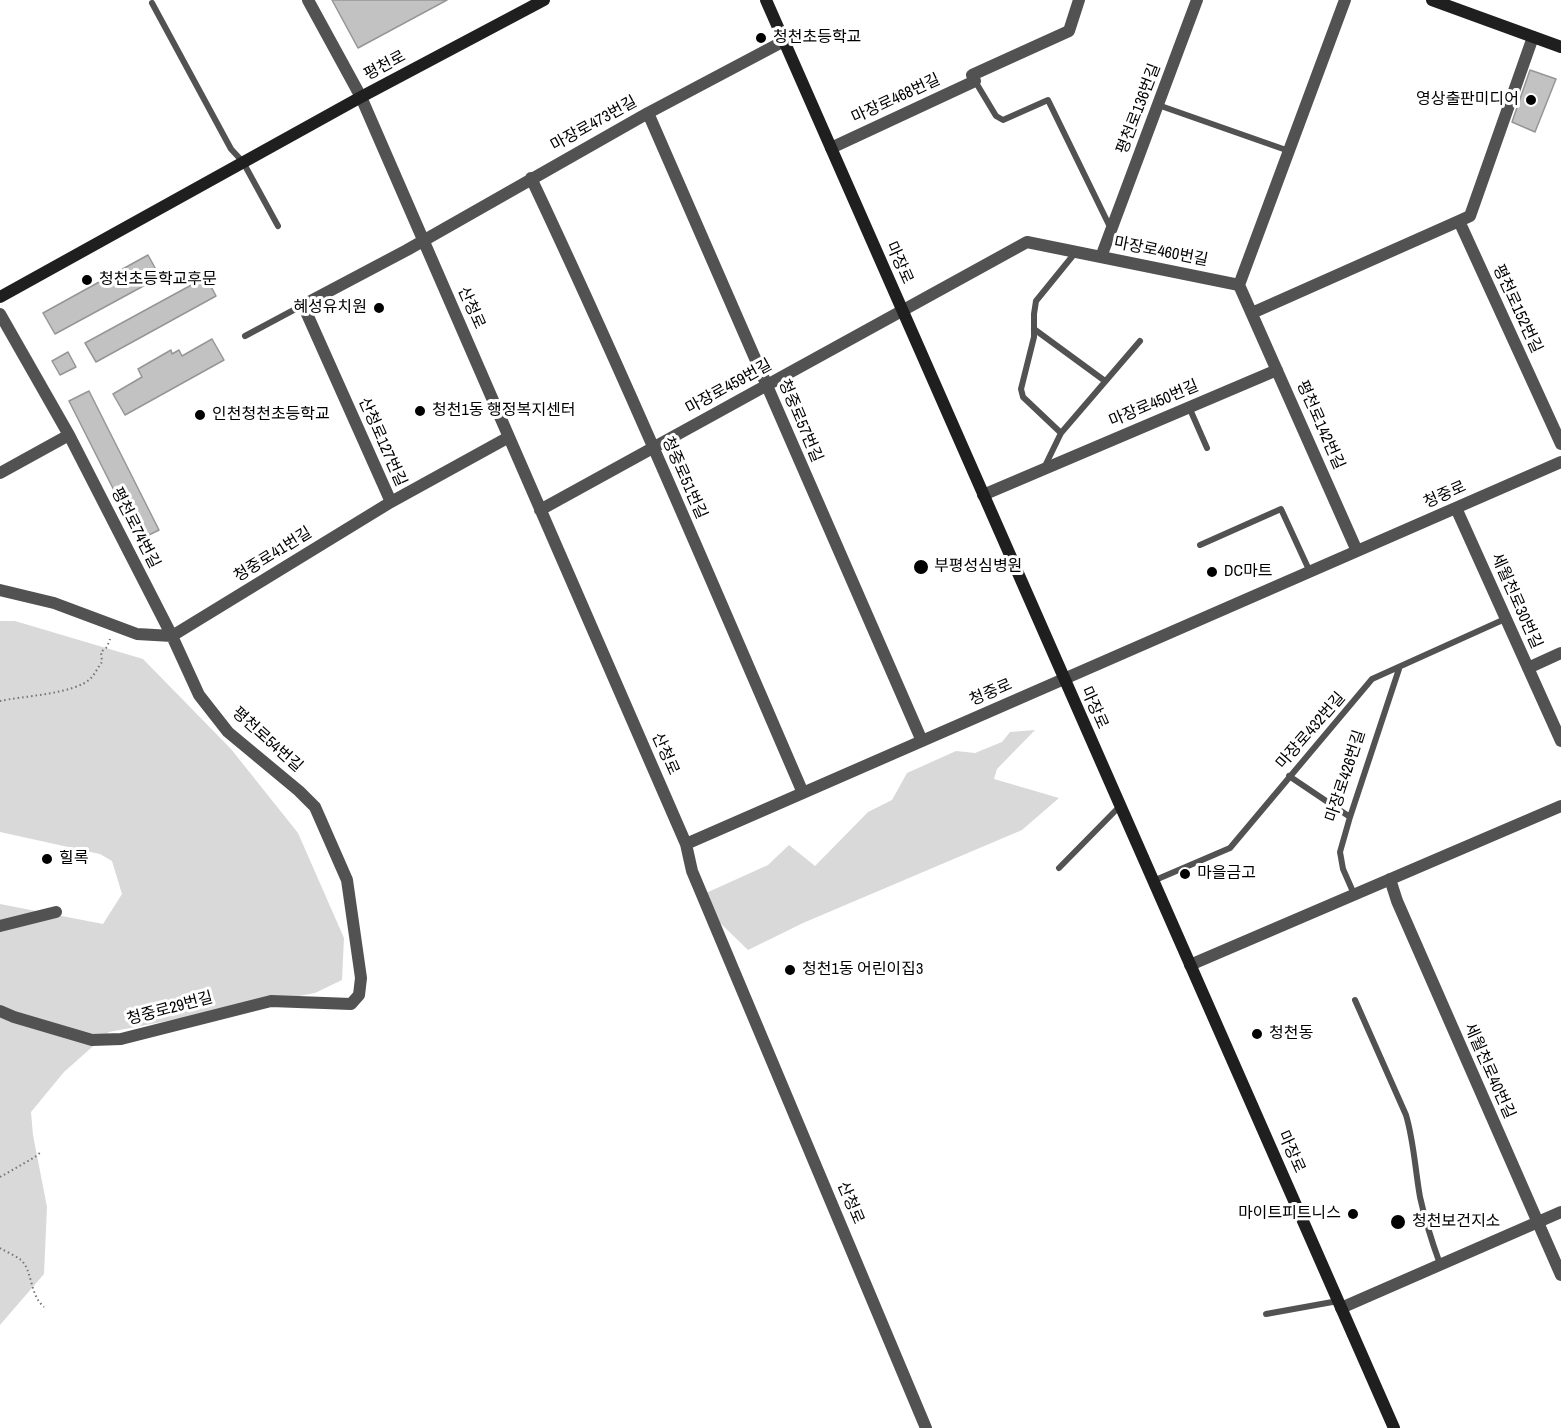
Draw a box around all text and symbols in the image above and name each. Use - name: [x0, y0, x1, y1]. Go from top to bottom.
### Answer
- place label: 청천초등학교: [773, 28, 861, 48]
- marker: 청천초등학교: [754, 31, 768, 45]
- street label: 평천로: [361, 47, 409, 85]
- street label: 평천로136번길: [1113, 61, 1165, 157]
- street label: 마장로468번길: [849, 70, 943, 128]
- place label: 영상출판미디어: [1416, 90, 1519, 110]
- street label: 마장로473번길: [548, 92, 640, 156]
- marker: 영상출판미디어: [1524, 93, 1538, 107]
- street label: 마장로460번길: [1112, 233, 1210, 271]
- street label: 마장로: [881, 239, 917, 287]
- street label: 평천로152번길: [1488, 262, 1546, 356]
- place label: 청천초등학교후문: [99, 270, 217, 290]
- marker: 청천초등학교후문: [80, 273, 94, 287]
- street label: 산청로: [453, 284, 489, 332]
- place label: 혜성유치원: [293, 298, 367, 318]
- marker: 혜성유치원: [372, 301, 386, 315]
- street label: 마장로459번길: [683, 355, 775, 419]
- street label: 청중로57번길: [774, 377, 826, 465]
- street label: 마장로450번길: [1106, 377, 1202, 431]
- street label: 평천로142번길: [1292, 377, 1348, 473]
- street label: 산청로127번길: [354, 394, 410, 490]
- place label: 청천1동 행정복지센터: [432, 401, 575, 421]
- marker: 청천1동 행정복지센터: [413, 404, 427, 418]
- place label: 인천청천초등학교: [212, 405, 330, 425]
- marker: 인천청천초등학교: [193, 408, 207, 422]
- street label: 청중로51번길: [657, 434, 711, 522]
- street label: 청중로: [1421, 477, 1469, 513]
- street label: 평천로74번길: [106, 484, 164, 572]
- street label: 청중로41번길: [231, 523, 315, 587]
- street label: 세월천로30번길: [1486, 550, 1546, 652]
- place label: 부평성심병원: [934, 557, 1022, 577]
- marker: 부평성심병원: [912, 558, 930, 576]
- place label: DC마트: [1224, 562, 1272, 582]
- marker: DC마트: [1205, 565, 1219, 579]
- street label: 청중로: [967, 676, 1015, 710]
- street label: 마장로: [1076, 684, 1112, 732]
- street label: 마장로432번길: [1272, 689, 1350, 773]
- street label: 평천로54번길: [228, 703, 306, 777]
- street label: 마장로426번길: [1322, 728, 1370, 824]
- street label: 산청로: [647, 730, 683, 778]
- place label: 힐록: [59, 849, 88, 869]
- marker: 힐록: [40, 852, 54, 866]
- place label: 마을금고: [1197, 864, 1256, 884]
- marker: 마을금고: [1178, 867, 1192, 881]
- place label: 청천1동 어린이집3: [802, 960, 923, 980]
- marker: 청천1동 어린이집3: [783, 963, 797, 977]
- street label: 청중로29번길: [125, 988, 215, 1030]
- street label: 세월천로40번길: [1459, 1020, 1519, 1122]
- place label: 청천동: [1269, 1024, 1313, 1044]
- marker: 청천동: [1250, 1027, 1264, 1041]
- street label: 마장로: [1273, 1128, 1309, 1176]
- street label: 산청로: [833, 1179, 867, 1227]
- place label: 마이트피트니스: [1238, 1204, 1341, 1224]
- marker: 마이트피트니스: [1346, 1207, 1360, 1221]
- place label: 청천보건지소: [1412, 1212, 1500, 1232]
- marker: 청천보건지소: [1389, 1213, 1407, 1231]

